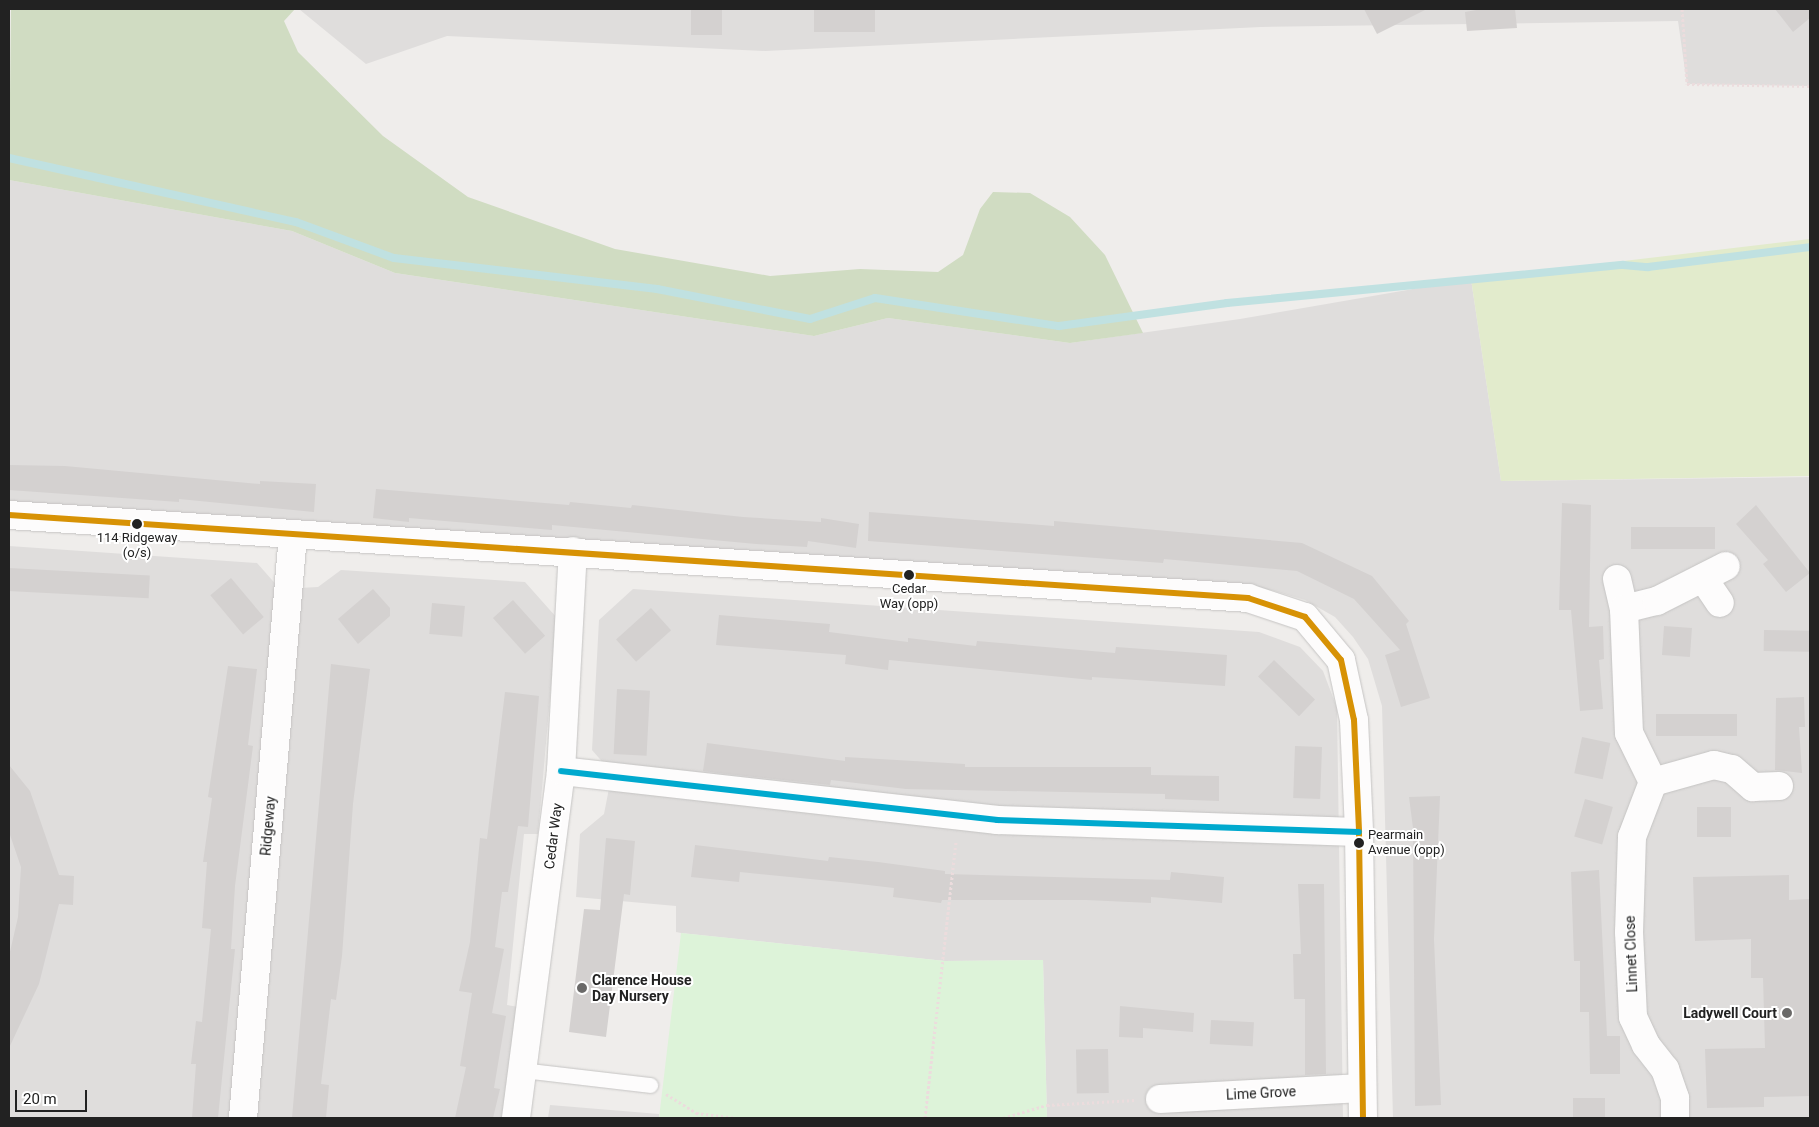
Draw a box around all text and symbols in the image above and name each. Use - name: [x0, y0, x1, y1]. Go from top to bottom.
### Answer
- marker: 114 Ridgeway (o/s): [132, 519, 142, 529]
- place label: 114 Ridgeway (o/s): [97, 531, 177, 562]
- marker: Cedar Way (opp): [904, 570, 914, 580]
- place label: Cedar Way (opp): [880, 582, 938, 613]
- street label: Ridgeway: [257, 795, 279, 857]
- street label: Cedar Way: [541, 802, 565, 870]
- place label: Pearmain Avenue (opp): [1368, 828, 1445, 859]
- marker: Pearmain Avenue (opp): [1354, 838, 1364, 848]
- street label: Linnet Close: [1621, 915, 1641, 993]
- place label: Clarence House Day Nursery: [592, 972, 691, 1004]
- marker: Clarence House Day Nursery: [576, 982, 588, 994]
- place label: Ladywell Court: [1683, 1005, 1777, 1021]
- marker: Ladywell Court: [1781, 1007, 1793, 1019]
- scale bar: [18, 1080, 90, 1112]
- street label: Lime Grove: [1225, 1083, 1297, 1103]
- text: 20 m: [23, 1090, 57, 1108]

